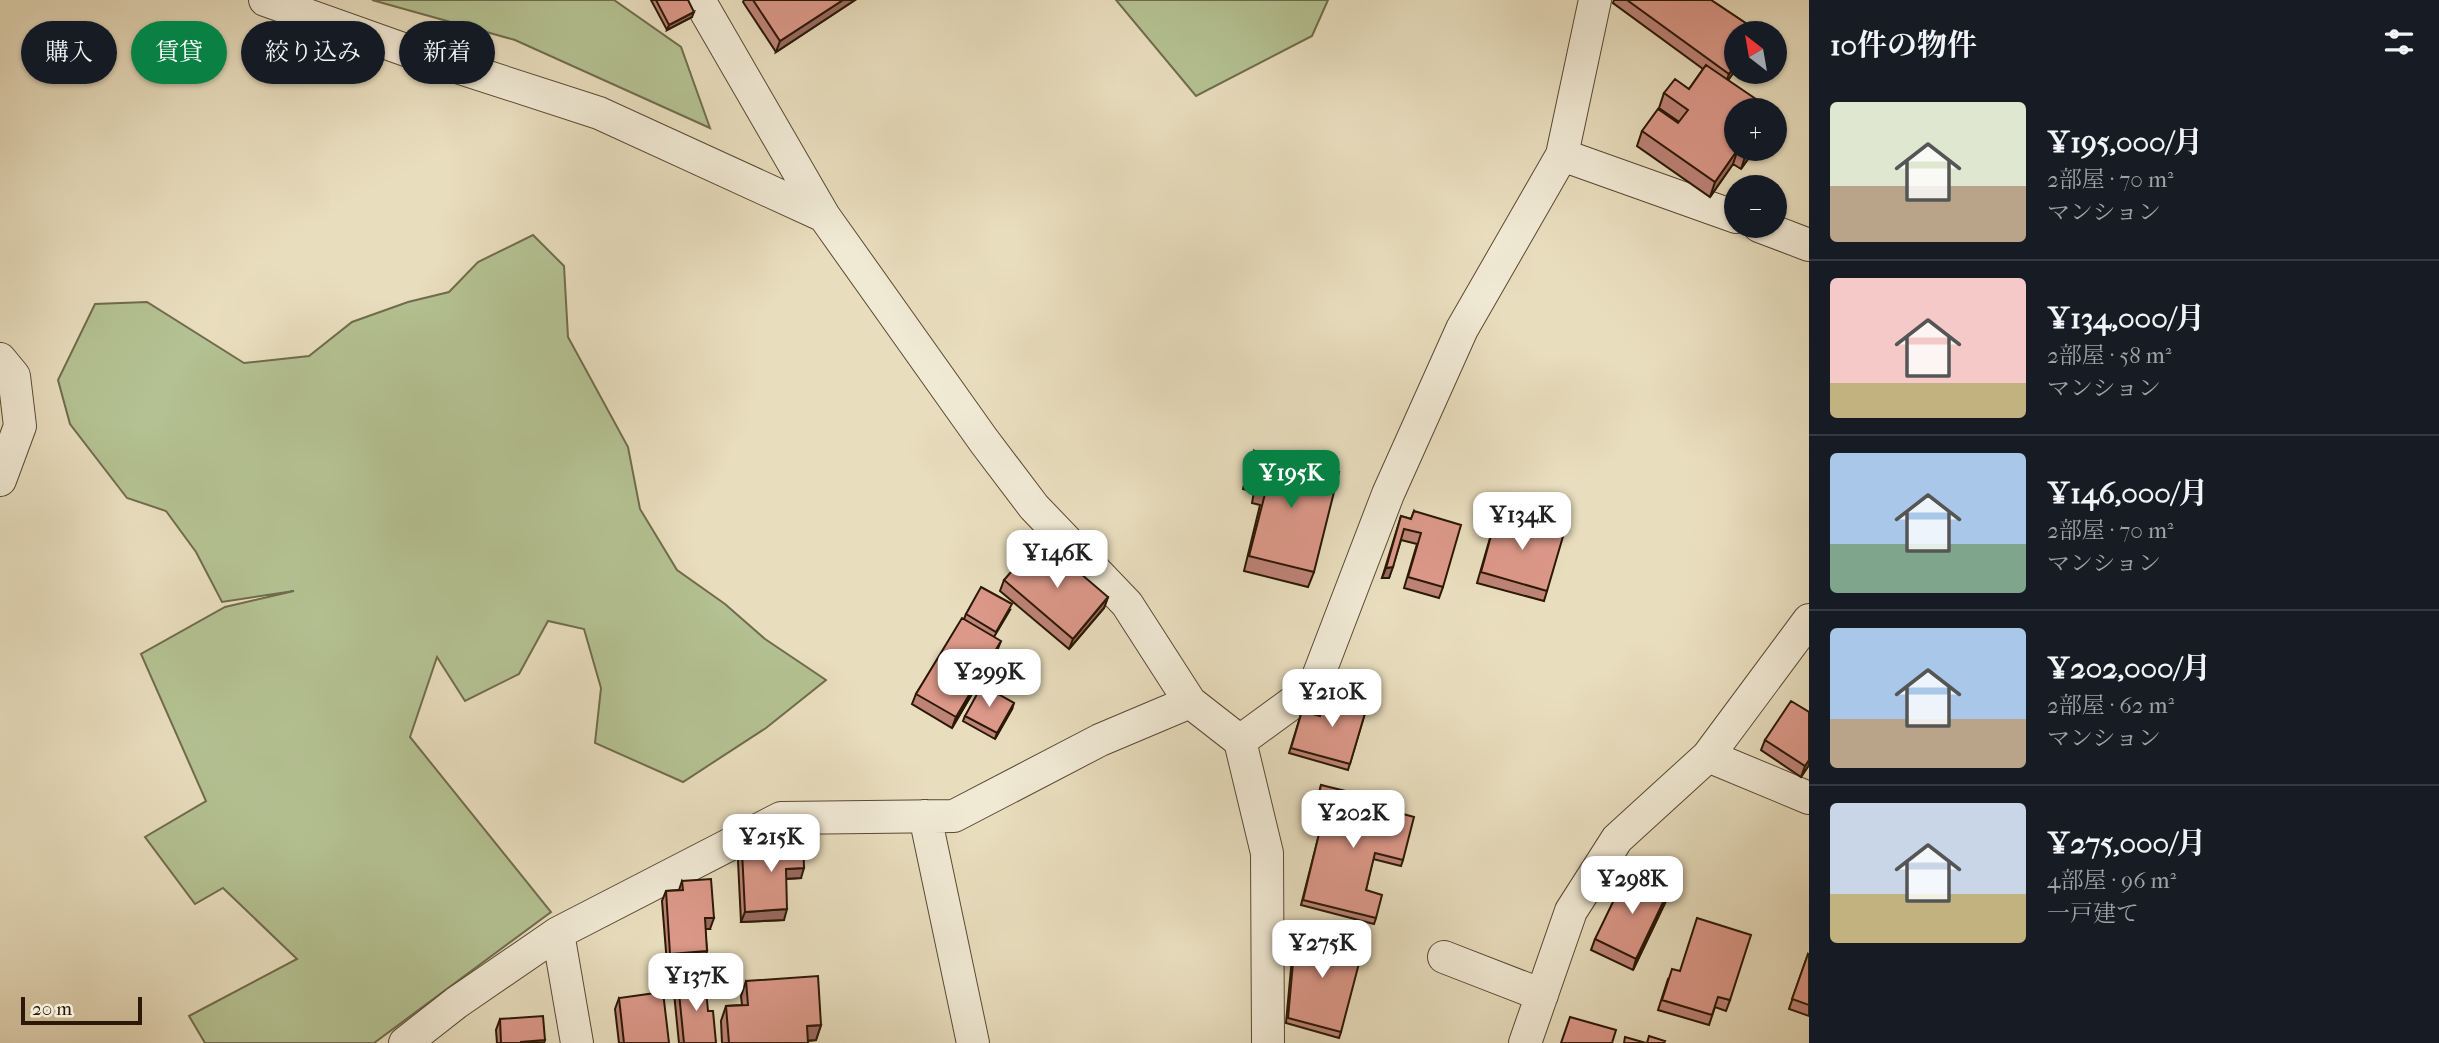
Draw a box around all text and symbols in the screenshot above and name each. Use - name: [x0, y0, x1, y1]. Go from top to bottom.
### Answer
- chip: 購入: [21, 21, 117, 84]
- chip: 賃貸: [131, 21, 227, 84]
- chip: 絞り込み: [241, 21, 385, 84]
- chip: 新着: [399, 21, 495, 84]
- north arrow: [1724, 21, 1787, 84]
- map controls: [1724, 21, 1787, 238]
- icon: filters: [2380, 23, 2418, 61]
- text: 10件の物件: [1830, 28, 1977, 63]
- button: +: [1724, 98, 1787, 161]
- text: ¥195,000/月: [2047, 125, 2203, 160]
- icon: home: [1886, 130, 1970, 214]
- text: 2部屋 · 70 m²: [2047, 166, 2174, 193]
- button: −: [1724, 175, 1787, 238]
- text: マンション: [2047, 199, 2161, 226]
- text: ¥134,000/月: [2047, 301, 2205, 336]
- icon: home: [1886, 306, 1970, 390]
- text: 2部屋 · 58 m²: [2047, 342, 2171, 369]
- text: マンション: [2047, 375, 2161, 402]
- pin: ¥195K: [1242, 450, 1340, 510]
- text: ¥195K: [1259, 459, 1323, 486]
- text: ¥146,000/月: [2047, 476, 2208, 511]
- icon: home: [1886, 481, 1970, 565]
- pin: ¥134K: [1473, 492, 1571, 552]
- text: ¥134K: [1489, 501, 1555, 528]
- text: 2部屋 · 70 m²: [2047, 517, 2174, 544]
- pin: ¥146K: [1008, 530, 1106, 590]
- text: ¥146K: [1023, 539, 1091, 566]
- text: マンション: [2047, 550, 2161, 577]
- pin: ¥299K: [940, 650, 1038, 709]
- text: ¥202,000/月: [2047, 651, 2211, 686]
- icon: home: [1886, 656, 1970, 740]
- text: ¥299K: [954, 658, 1024, 685]
- pin: ¥210K: [1283, 670, 1381, 729]
- text: ¥210K: [1298, 678, 1366, 705]
- text: 2部屋 · 62 m²: [2047, 692, 2174, 719]
- text: マンション: [2047, 725, 2161, 752]
- pin: ¥202K: [1304, 790, 1402, 850]
- text: ¥202K: [1318, 799, 1388, 826]
- pin: ¥215K: [722, 814, 820, 874]
- text: ¥215K: [739, 823, 803, 850]
- text: ¥275,000/月: [2047, 826, 2206, 861]
- icon: home: [1886, 831, 1970, 915]
- pin: ¥298K: [1583, 856, 1681, 916]
- text: ¥298K: [1597, 865, 1667, 892]
- text: 4部屋 · 96 m²: [2047, 867, 2176, 894]
- text: 一戸建て: [2047, 900, 2139, 927]
- pin: ¥275K: [1273, 920, 1371, 980]
- text: ¥275K: [1288, 929, 1356, 956]
- pin: ¥137K: [647, 954, 745, 1013]
- text: ¥137K: [664, 962, 728, 989]
- scale bar: [21, 994, 142, 1026]
- text: 20 m: [32, 998, 72, 1020]

